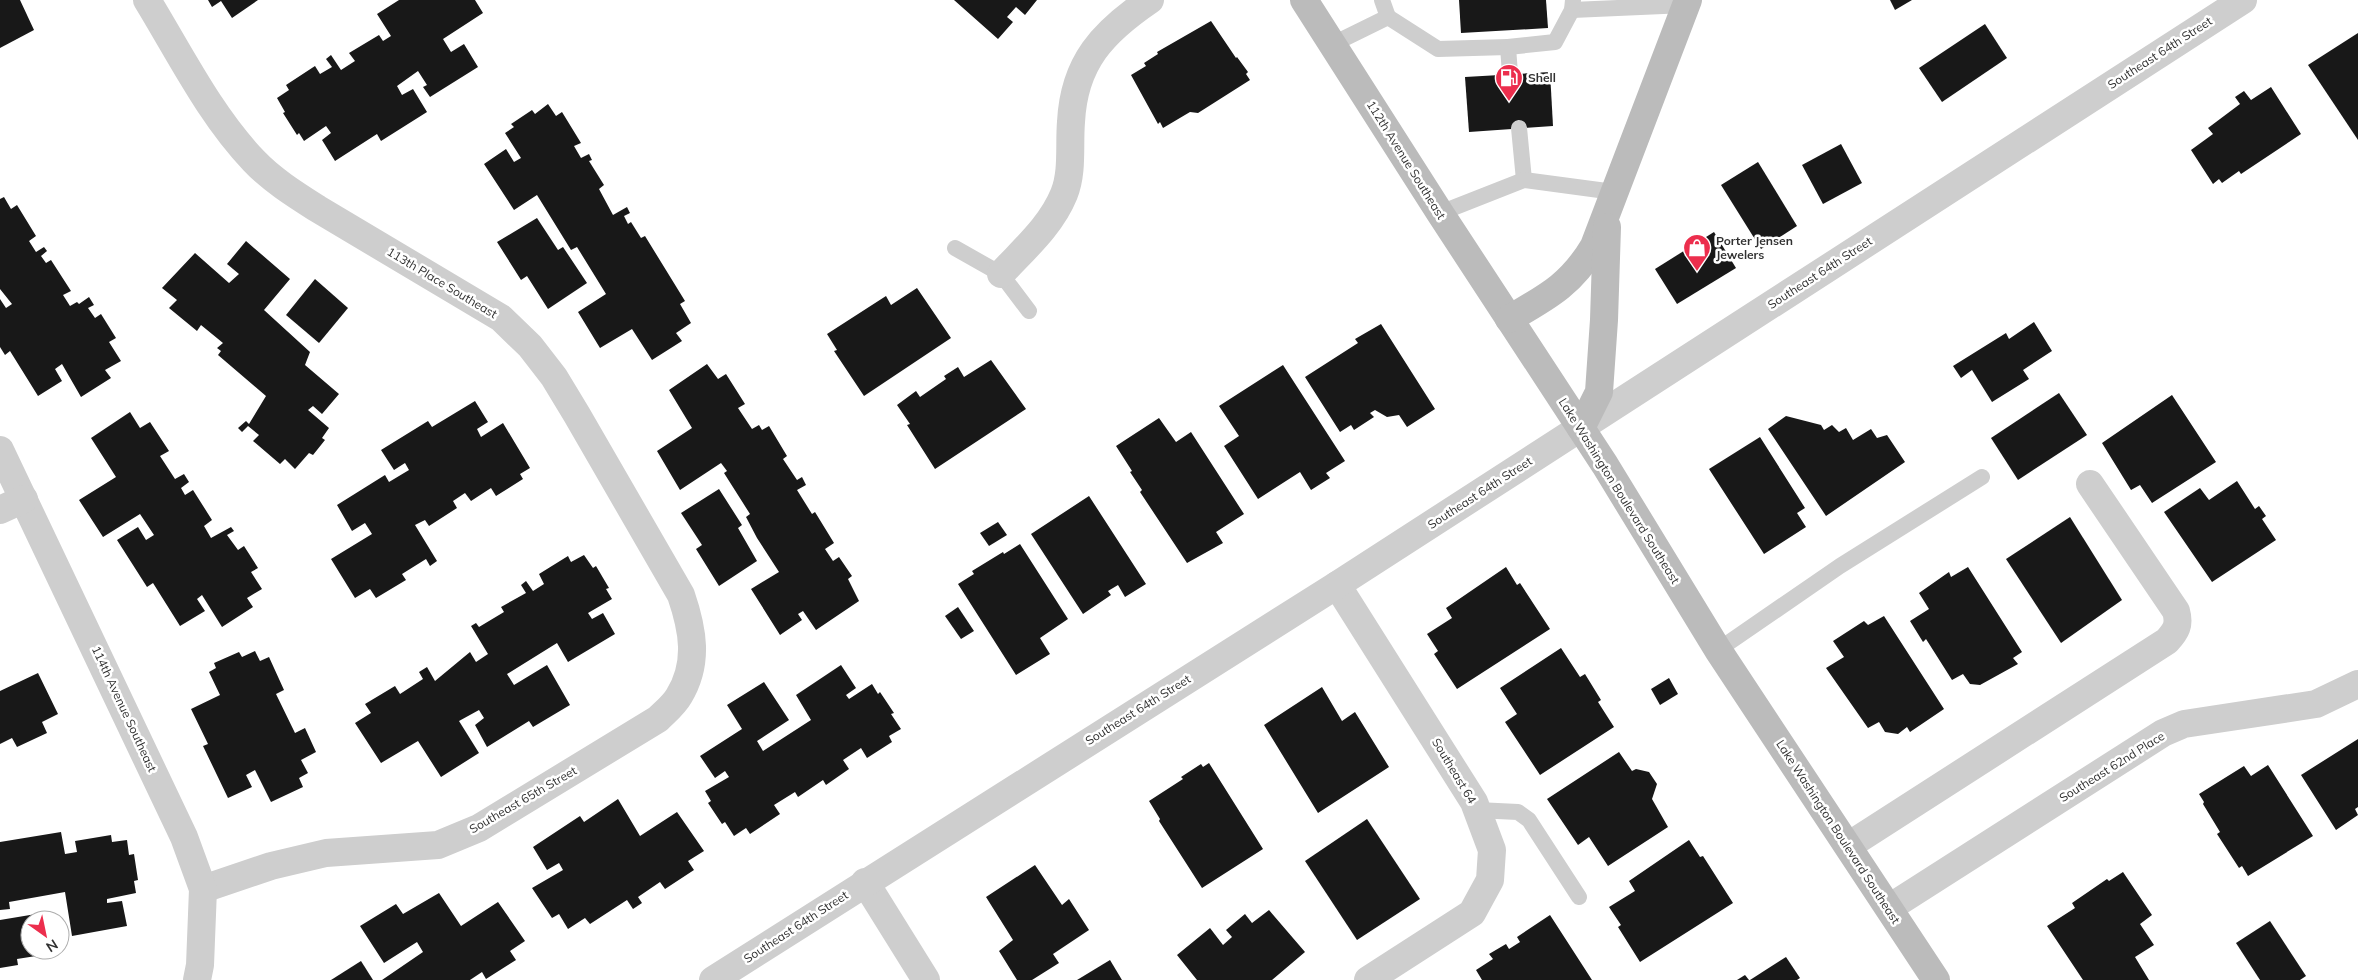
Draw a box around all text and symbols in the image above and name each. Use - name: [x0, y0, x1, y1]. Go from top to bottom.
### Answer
- street label: Southeast 64th Street: [2105, 13, 2215, 92]
- fuel station icon: Shell: [1494, 63, 1524, 102]
- place label: Shell: [1528, 70, 1556, 85]
- street label: 112th Avenue Southeast: [1364, 98, 1449, 222]
- shop icon: Porter Jensen Jewelers: [1682, 233, 1712, 272]
- place label: Porter Jensen Jewelers: [1716, 233, 1793, 262]
- street label: Southeast 64th Street: [1765, 233, 1875, 312]
- street label: 113th Place Southeast: [385, 244, 500, 321]
- street label: Lake Washington Boulevard Southeast: [1556, 395, 1683, 586]
- street label: Southeast 64th Street: [1425, 453, 1535, 532]
- street label: 114th Avenue Southeast: [89, 643, 160, 774]
- street label: Southeast 64th Street: [1082, 671, 1193, 748]
- street label: Southeast 62nd Place: [2056, 728, 2167, 805]
- street label: Southeast 64: [1429, 735, 1480, 806]
- street label: Lake Washington Boulevard Southeast: [1773, 737, 1904, 926]
- street label: Southeast 65th Street: [466, 763, 579, 836]
- street label: Southeast 64th Street: [741, 887, 851, 966]
- north arrow: [20, 910, 70, 960]
- text: N: [43, 935, 61, 956]

